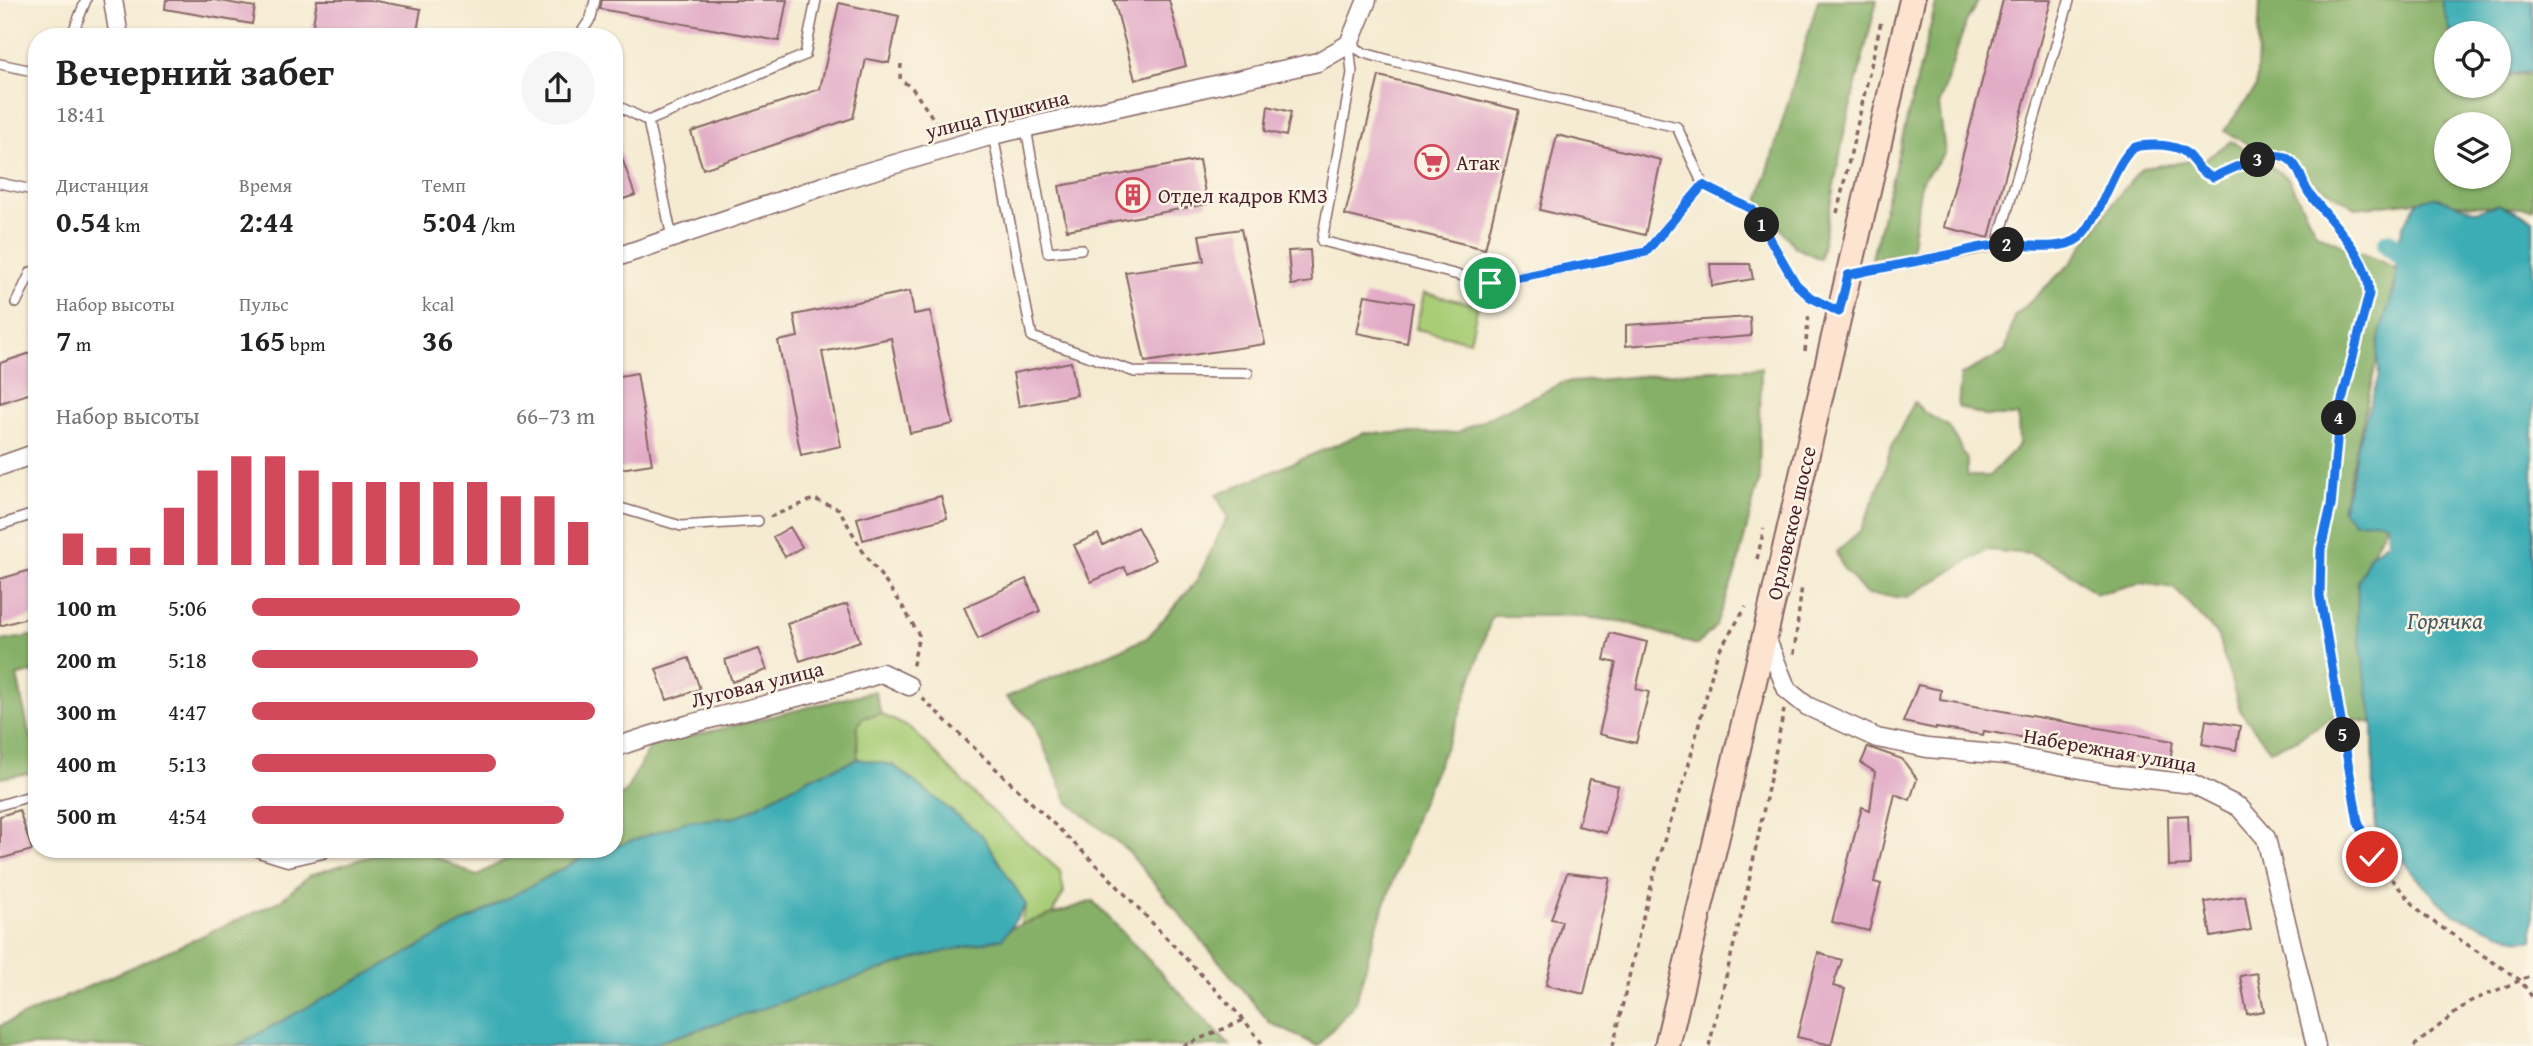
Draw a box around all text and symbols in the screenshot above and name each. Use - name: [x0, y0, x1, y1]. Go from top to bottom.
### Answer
- map controls: [2434, 21, 2511, 189]
- button: locate: [2434, 21, 2511, 98]
- text: Вечерний забег: [56, 43, 334, 99]
- button: share: [521, 51, 595, 125]
- street label: улица Пушкина: [921, 81, 1072, 147]
- text: 18:41: [56, 97, 106, 130]
- button: layers: [2434, 112, 2511, 189]
- pin: 3: [2240, 142, 2276, 178]
- supermarket icon: Атак: [1413, 143, 1451, 181]
- text: 3: [2253, 145, 2262, 173]
- place label: Атак: [1456, 147, 1500, 178]
- text: Дистанция: [56, 171, 149, 199]
- text: Время: [239, 171, 292, 199]
- text: Темп: [422, 171, 466, 199]
- building icon: Отдел кадров КМЗ: [1114, 176, 1152, 214]
- place label: Отдел кадров КМЗ: [1158, 180, 1328, 211]
- text: 0.54: [56, 199, 111, 243]
- text: 2:44: [239, 199, 294, 243]
- text: 5:04: [422, 199, 477, 243]
- pin: 1: [1744, 208, 1780, 243]
- text: 1: [1757, 210, 1766, 238]
- text: km: [111, 211, 140, 239]
- text: /km: [477, 211, 515, 239]
- pin: 2: [1990, 228, 2024, 262]
- text: 2: [2002, 230, 2011, 258]
- pin: [1460, 253, 1520, 313]
- icon: arrive: [1471, 264, 1509, 302]
- text: Набор высоты: [56, 290, 175, 318]
- text: Пульс: [239, 290, 289, 318]
- text: kcal: [422, 290, 454, 318]
- text: 7: [56, 318, 72, 362]
- text: 165: [239, 318, 286, 362]
- text: 36: [422, 318, 453, 362]
- text: m: [72, 330, 91, 358]
- text: bpm: [286, 330, 325, 358]
- text: Набор высоты: [56, 399, 200, 432]
- text: 66–73 m: [516, 399, 595, 432]
- pin: 4: [2322, 400, 2356, 436]
- text: 4: [2334, 403, 2343, 431]
- street label: Орловское шоссе: [1758, 443, 1824, 603]
- text: 100 m: [56, 591, 117, 624]
- text: 5:06: [168, 591, 207, 624]
- water label: Горячка: [2406, 604, 2483, 637]
- text: 200 m: [56, 643, 117, 676]
- text: 5:18: [168, 643, 207, 676]
- street label: Луговая улица: [687, 653, 827, 715]
- text: 300 m: [56, 695, 117, 728]
- text: 4:47: [168, 695, 207, 728]
- pin: 5: [2326, 718, 2360, 752]
- street label: Набережная улица: [2021, 720, 2199, 780]
- text: 5: [2338, 720, 2347, 748]
- text: 400 m: [56, 747, 117, 780]
- text: 5:13: [168, 747, 207, 780]
- text: 500 m: [56, 799, 117, 832]
- text: 4:54: [168, 799, 207, 832]
- pin: [2342, 827, 2402, 887]
- icon: check: [2353, 838, 2391, 876]

